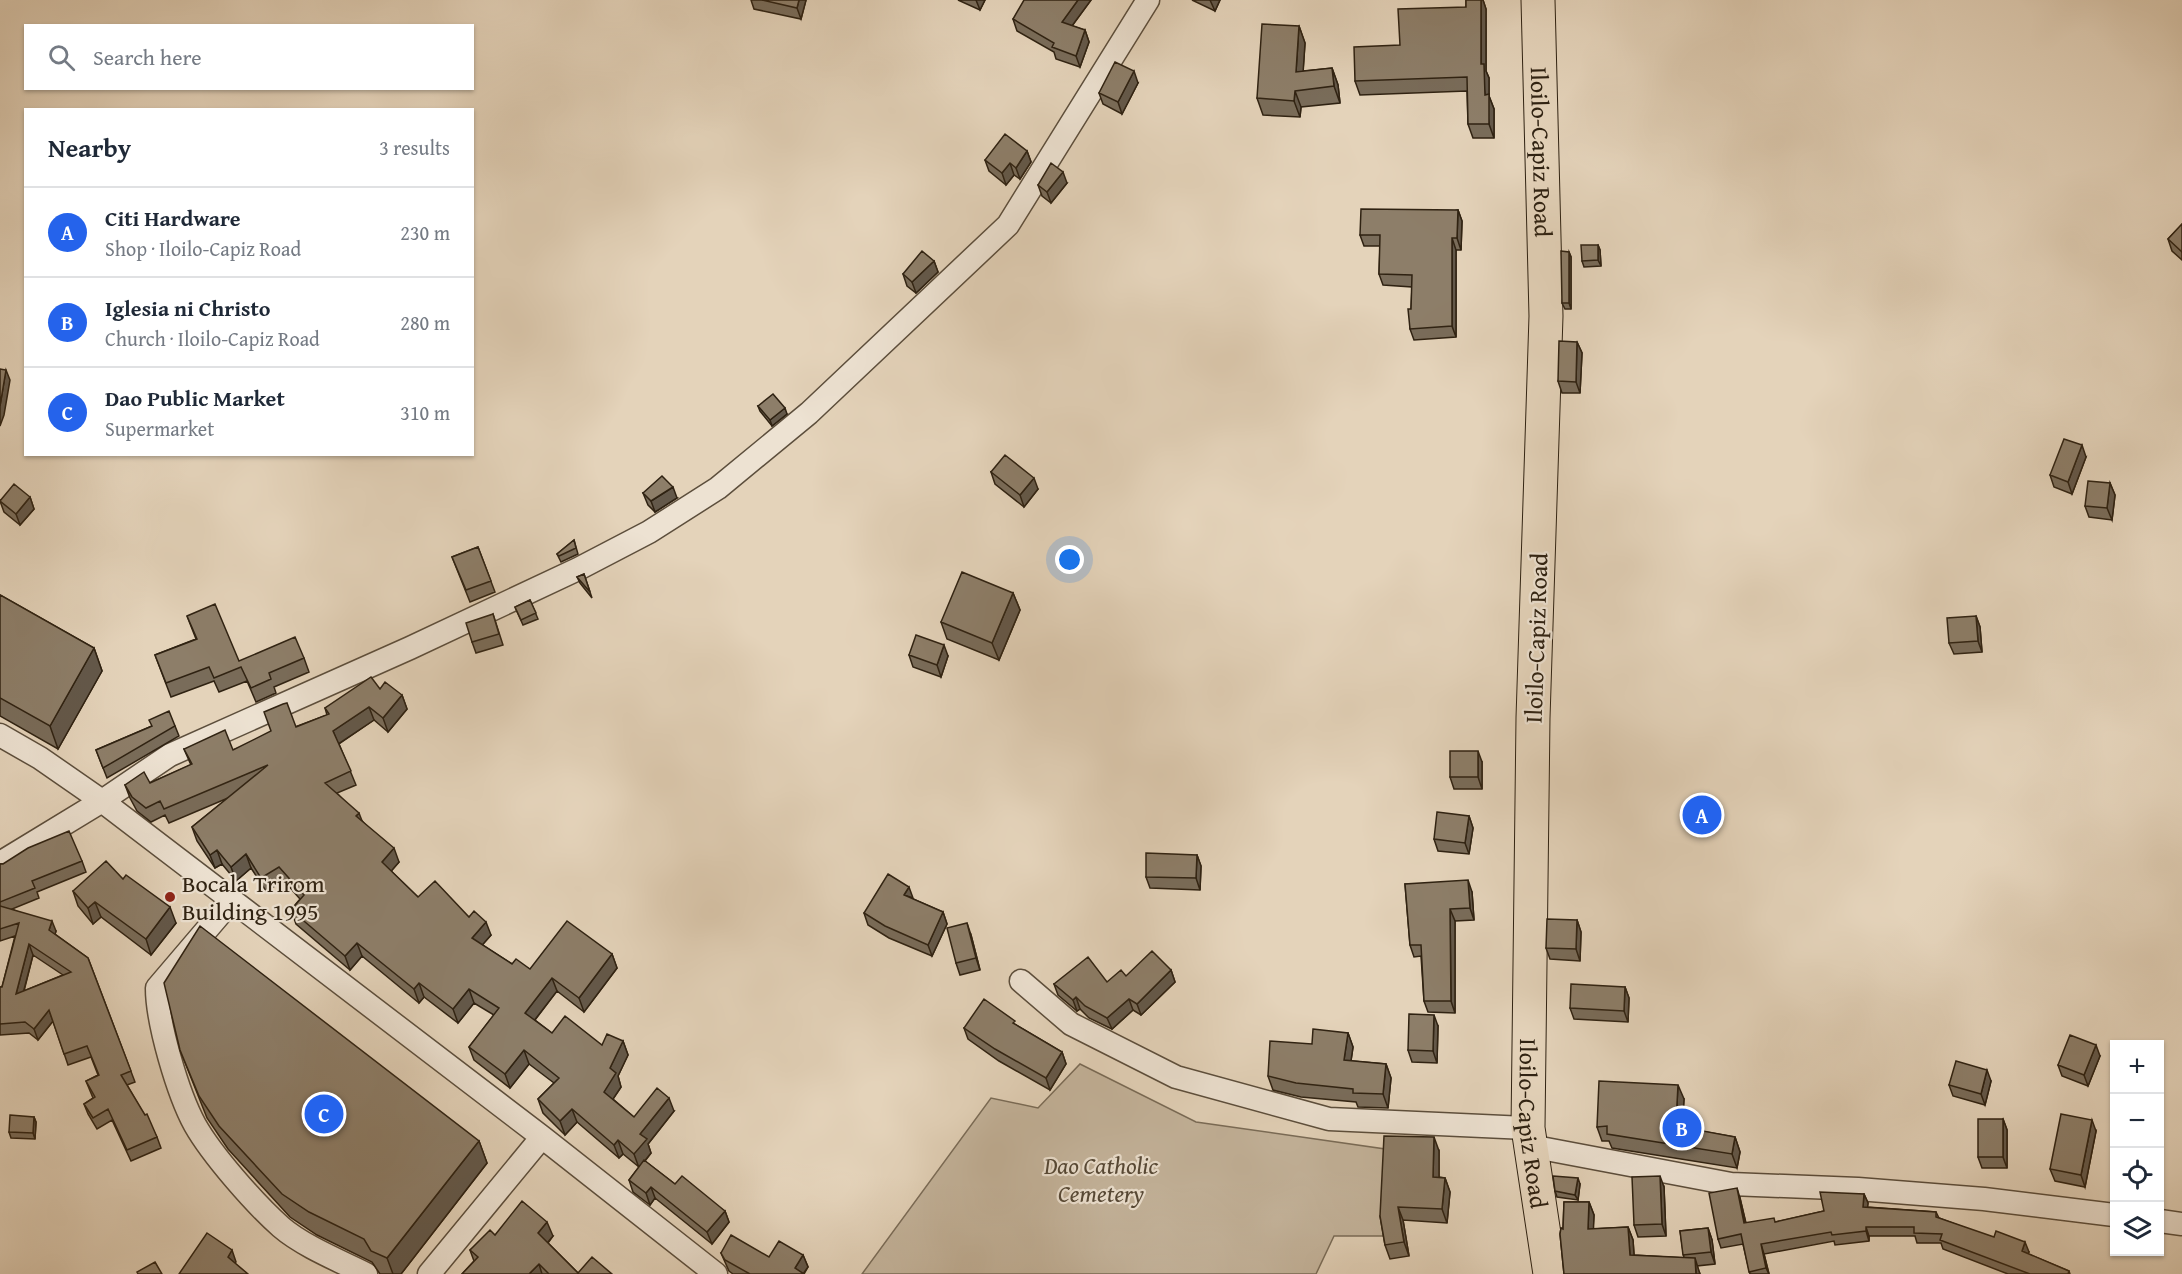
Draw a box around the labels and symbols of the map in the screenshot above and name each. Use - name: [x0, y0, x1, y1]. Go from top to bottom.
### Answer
- street label: Iloilo-Capiz Road: [1522, 66, 1562, 238]
- your location: [1055, 545, 1084, 574]
- street label: Iloilo-Capiz Road: [1516, 552, 1556, 724]
- pin: A: [1682, 792, 1722, 838]
- place label: Bocala Trirom Building 1995: [182, 866, 325, 929]
- marker: Bocala Trirom Building 1995: [163, 890, 177, 904]
- street label: Iloilo-Capiz Road: [1510, 1038, 1557, 1211]
- pin: C: [304, 1092, 344, 1136]
- pin: B: [1662, 1106, 1702, 1150]
- park label: Dao Catholic Cemetery: [1043, 1148, 1158, 1211]

